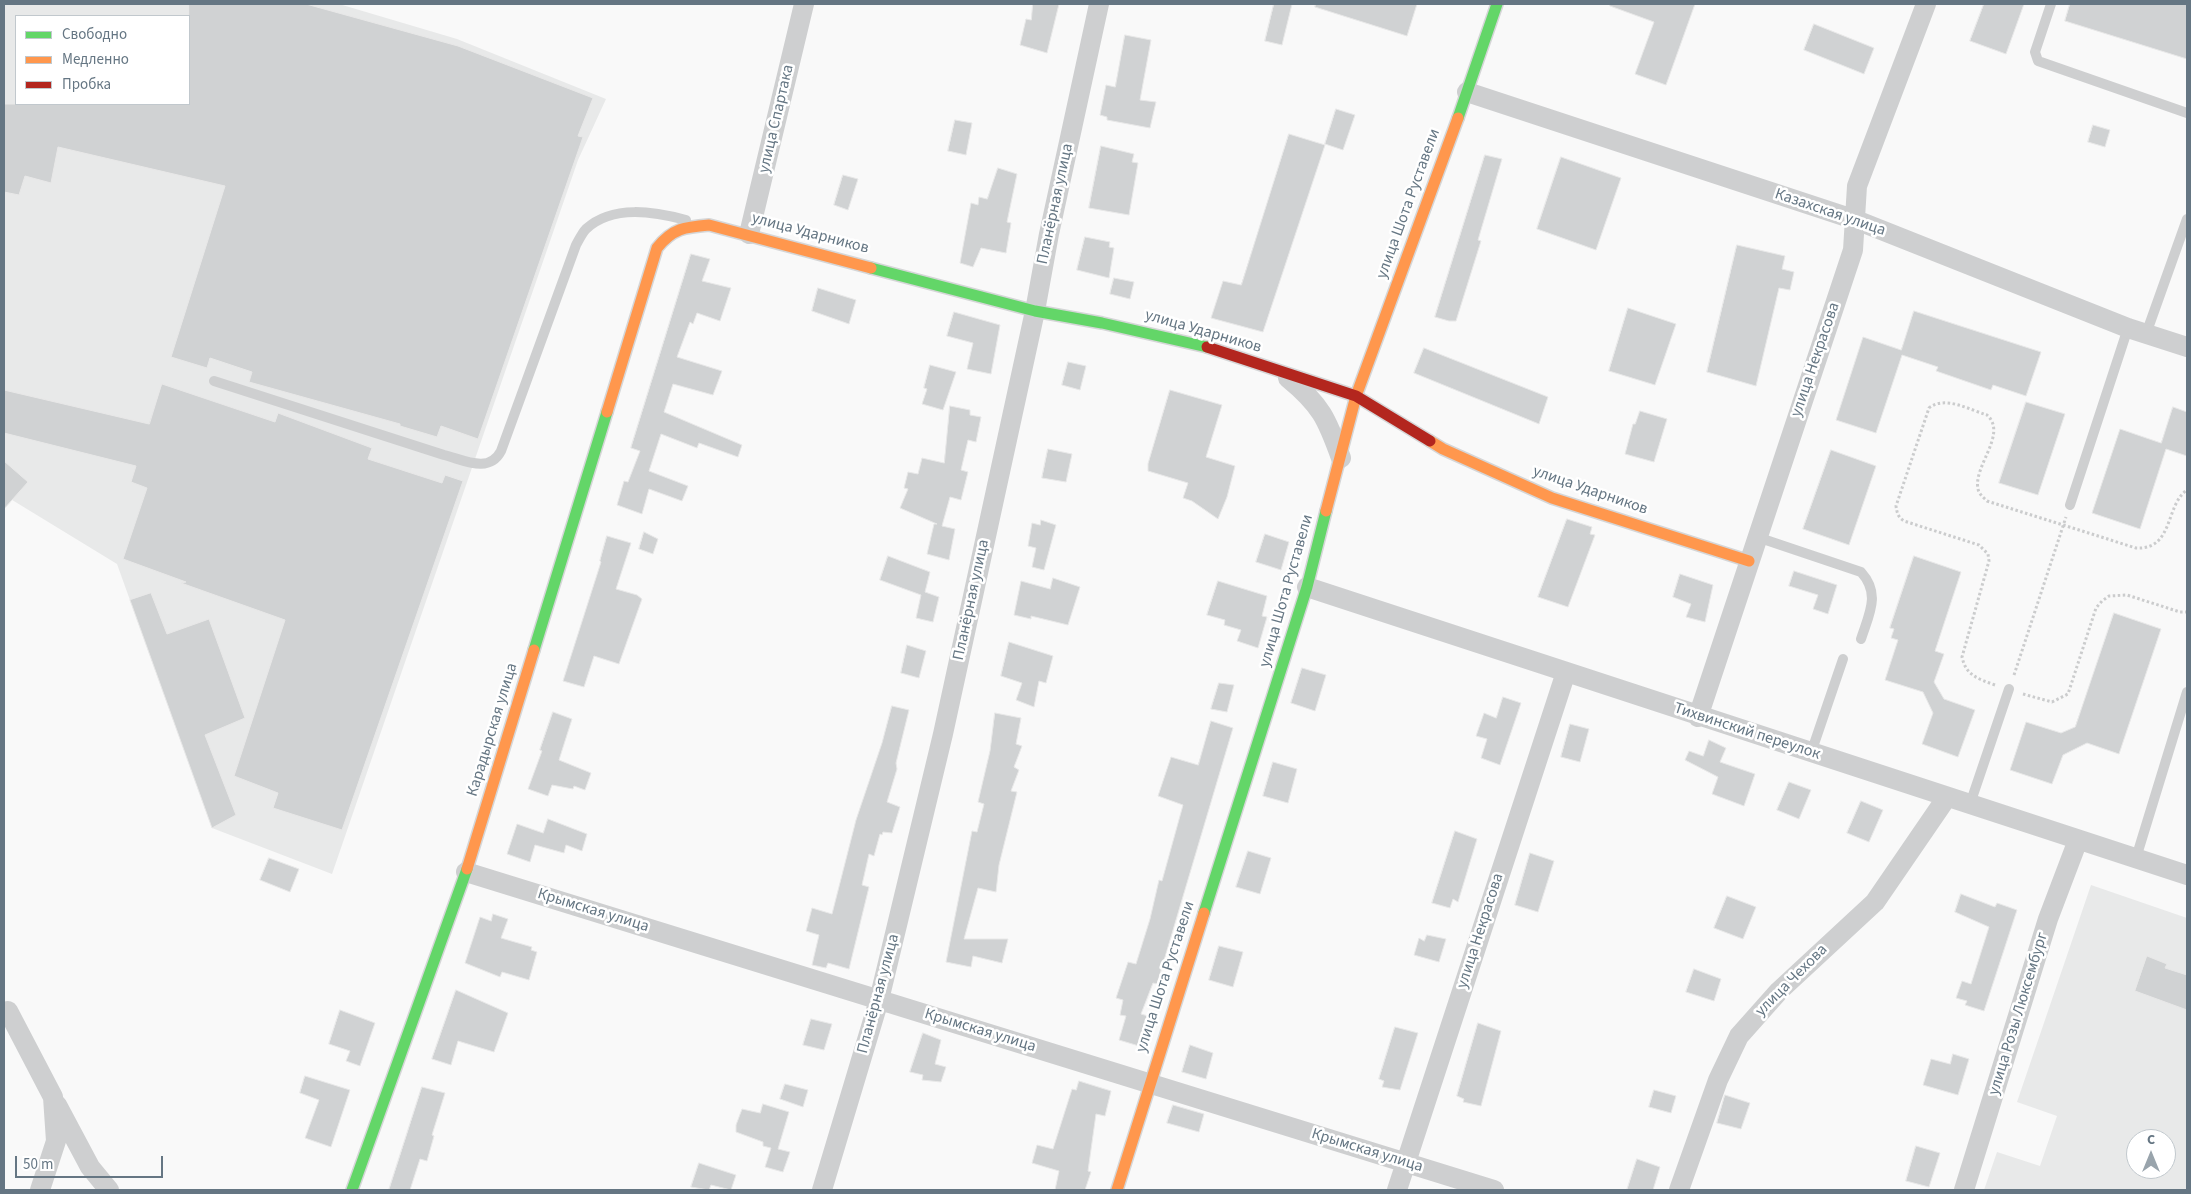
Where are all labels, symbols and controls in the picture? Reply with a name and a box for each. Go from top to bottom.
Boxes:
legend [15,15,190,105]
text: Свободно [62,24,127,45]
text: Медленно [62,49,129,70]
street label: улица Спартака [755,63,799,175]
text: Пробка [62,74,111,95]
street label: улица Шота Руставели [1373,126,1445,282]
street label: Планёрная улица [1034,142,1078,266]
street label: Казахская улица [1772,185,1888,241]
street label: улица Ударников [749,209,871,259]
street label: улица Некрасова [1787,300,1845,420]
street label: улица Ударников [1142,306,1264,358]
street label: улица Ударников [1530,462,1650,520]
street label: улица Шота Руставели [1256,512,1318,670]
street label: Планёрная улица [950,538,994,662]
street label: Карадырская улица [464,661,522,799]
street label: Тихвинский переулок [1671,699,1823,765]
street label: улица Некрасова [1453,871,1509,991]
street label: Крымская улица [535,885,651,937]
street label: улица Шота Руставели [1132,899,1200,1055]
street label: улица Розы Люксембург [1985,930,2053,1098]
street label: Планёрная улица [854,932,904,1056]
street label: улица Чехова [1752,941,1832,1021]
street label: Крымская улица [922,1005,1038,1057]
street label: Крымская улица [1309,1125,1425,1177]
north arrow [2126,1129,2176,1179]
text: С [2147,1130,2155,1150]
scale bar [18,1146,165,1178]
text: 50 m [23,1154,53,1175]

